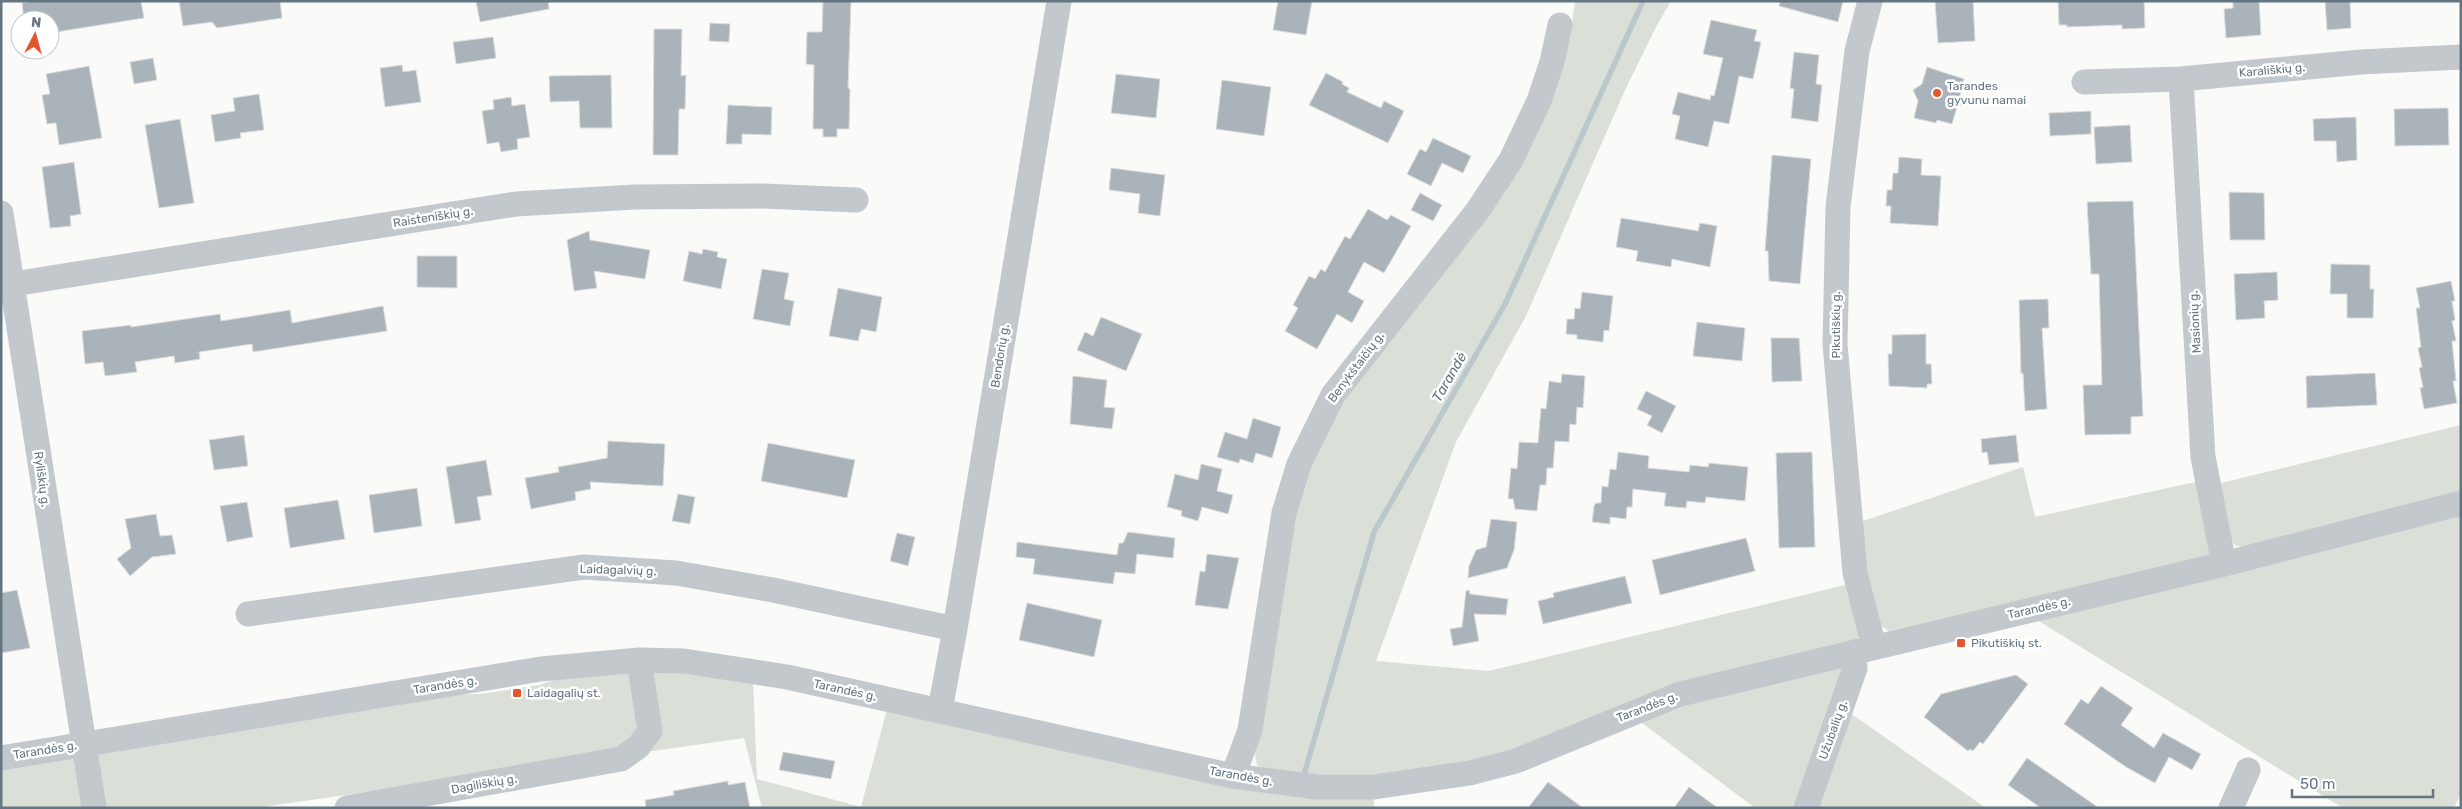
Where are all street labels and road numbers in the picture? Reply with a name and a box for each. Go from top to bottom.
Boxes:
street label: Karališkių g. [2238,60,2306,80]
street label: Raisteniškių g. [392,204,474,230]
street label: Masionių g. [2186,290,2204,354]
street label: Pikutiškių g. [1829,291,1843,359]
street label: Bendorių g. [988,323,1012,389]
street label: Benykštaičių g. [1325,329,1387,405]
street label: Ryliškių g. [31,450,53,508]
street label: Laidagalvių g. [579,562,657,578]
street label: Tarandės g. [2006,594,2072,622]
street label: Tarandės g. [412,673,478,697]
street label: Tarandės g. [812,677,878,703]
street label: Tarandės g. [1615,689,1679,725]
street label: Užubalių g. [1816,699,1850,761]
street label: Tarandės g. [12,738,78,762]
street label: Tarandės g. [1208,764,1274,788]
street label: Dagiliškių g. [450,771,518,797]

